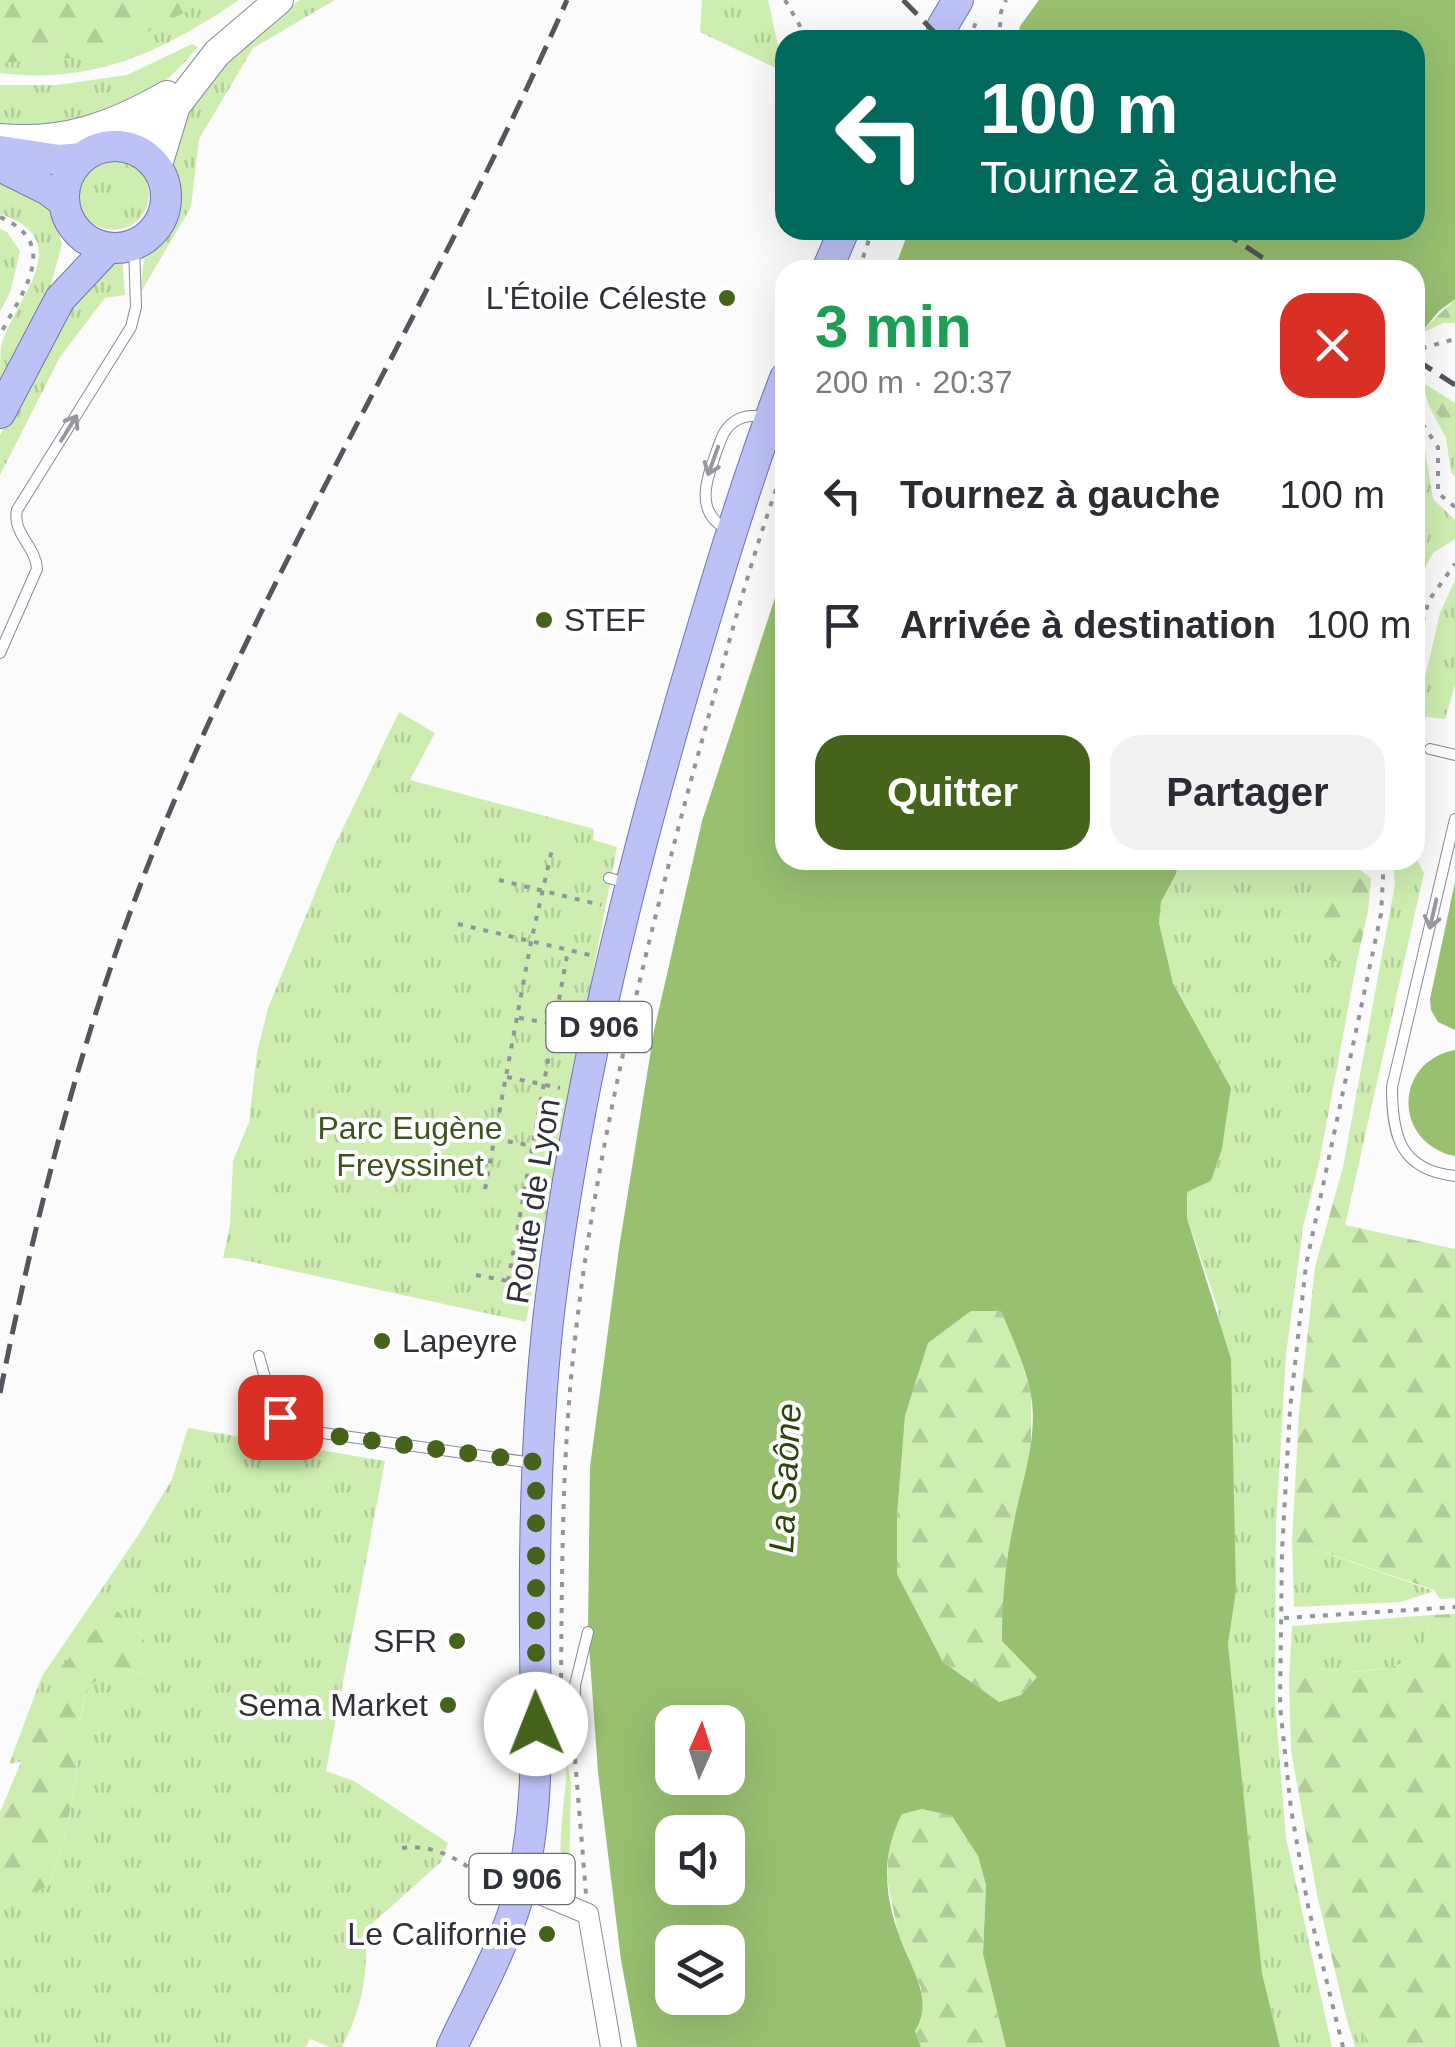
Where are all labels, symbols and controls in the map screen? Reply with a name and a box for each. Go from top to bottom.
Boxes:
icon: left [815,70,945,200]
text: 100 m [980,70,1178,148]
text: Tournez à gauche [980,152,1338,203]
place label: L'Étoile Céleste [486,280,707,316]
marker: L'Étoile Céleste [716,287,738,309]
text: 3 min [815,293,972,360]
button: close [1280,293,1385,398]
text: 200 m · 20:37 [815,364,1012,400]
one-way arrow [59,414,80,443]
one-way arrow [703,444,721,475]
icon: left [815,468,870,523]
text: Tournez à gauche [900,474,1220,516]
text: 100 m [1279,474,1385,516]
icon: arrive [815,598,870,653]
place label: STEF [564,602,646,638]
text: Arrivée à destination [900,604,1276,646]
text: 100 m [1306,604,1412,646]
marker: STEF [533,609,555,631]
button: Quitter [815,735,1090,850]
button: Partager [1110,735,1385,850]
one-way arrow [1423,897,1441,929]
road number: D 906 [546,1002,652,1052]
street label: Route de Lyon [499,1096,567,1306]
park label: Parc Eugène Freyssinet [317,1110,503,1183]
place label: Lapeyre [402,1323,518,1359]
marker: Lapeyre [371,1330,393,1352]
pin [238,1375,323,1460]
icon: arrive [253,1390,308,1445]
water label: La Saône [761,1402,808,1554]
place label: SFR [373,1623,437,1659]
marker: SFR [446,1630,468,1652]
position arrow [484,1672,588,1776]
place label: Sema Market [238,1687,428,1723]
marker: Sema Market [437,1694,459,1716]
north arrow [655,1705,745,1795]
map controls [655,1705,745,2015]
button: sound [655,1815,745,1905]
road number: D 906 [470,1854,574,1904]
place label: Le Californie [347,1916,527,1952]
marker: Le Californie [536,1923,558,1945]
button: layers [655,1925,745,2015]

